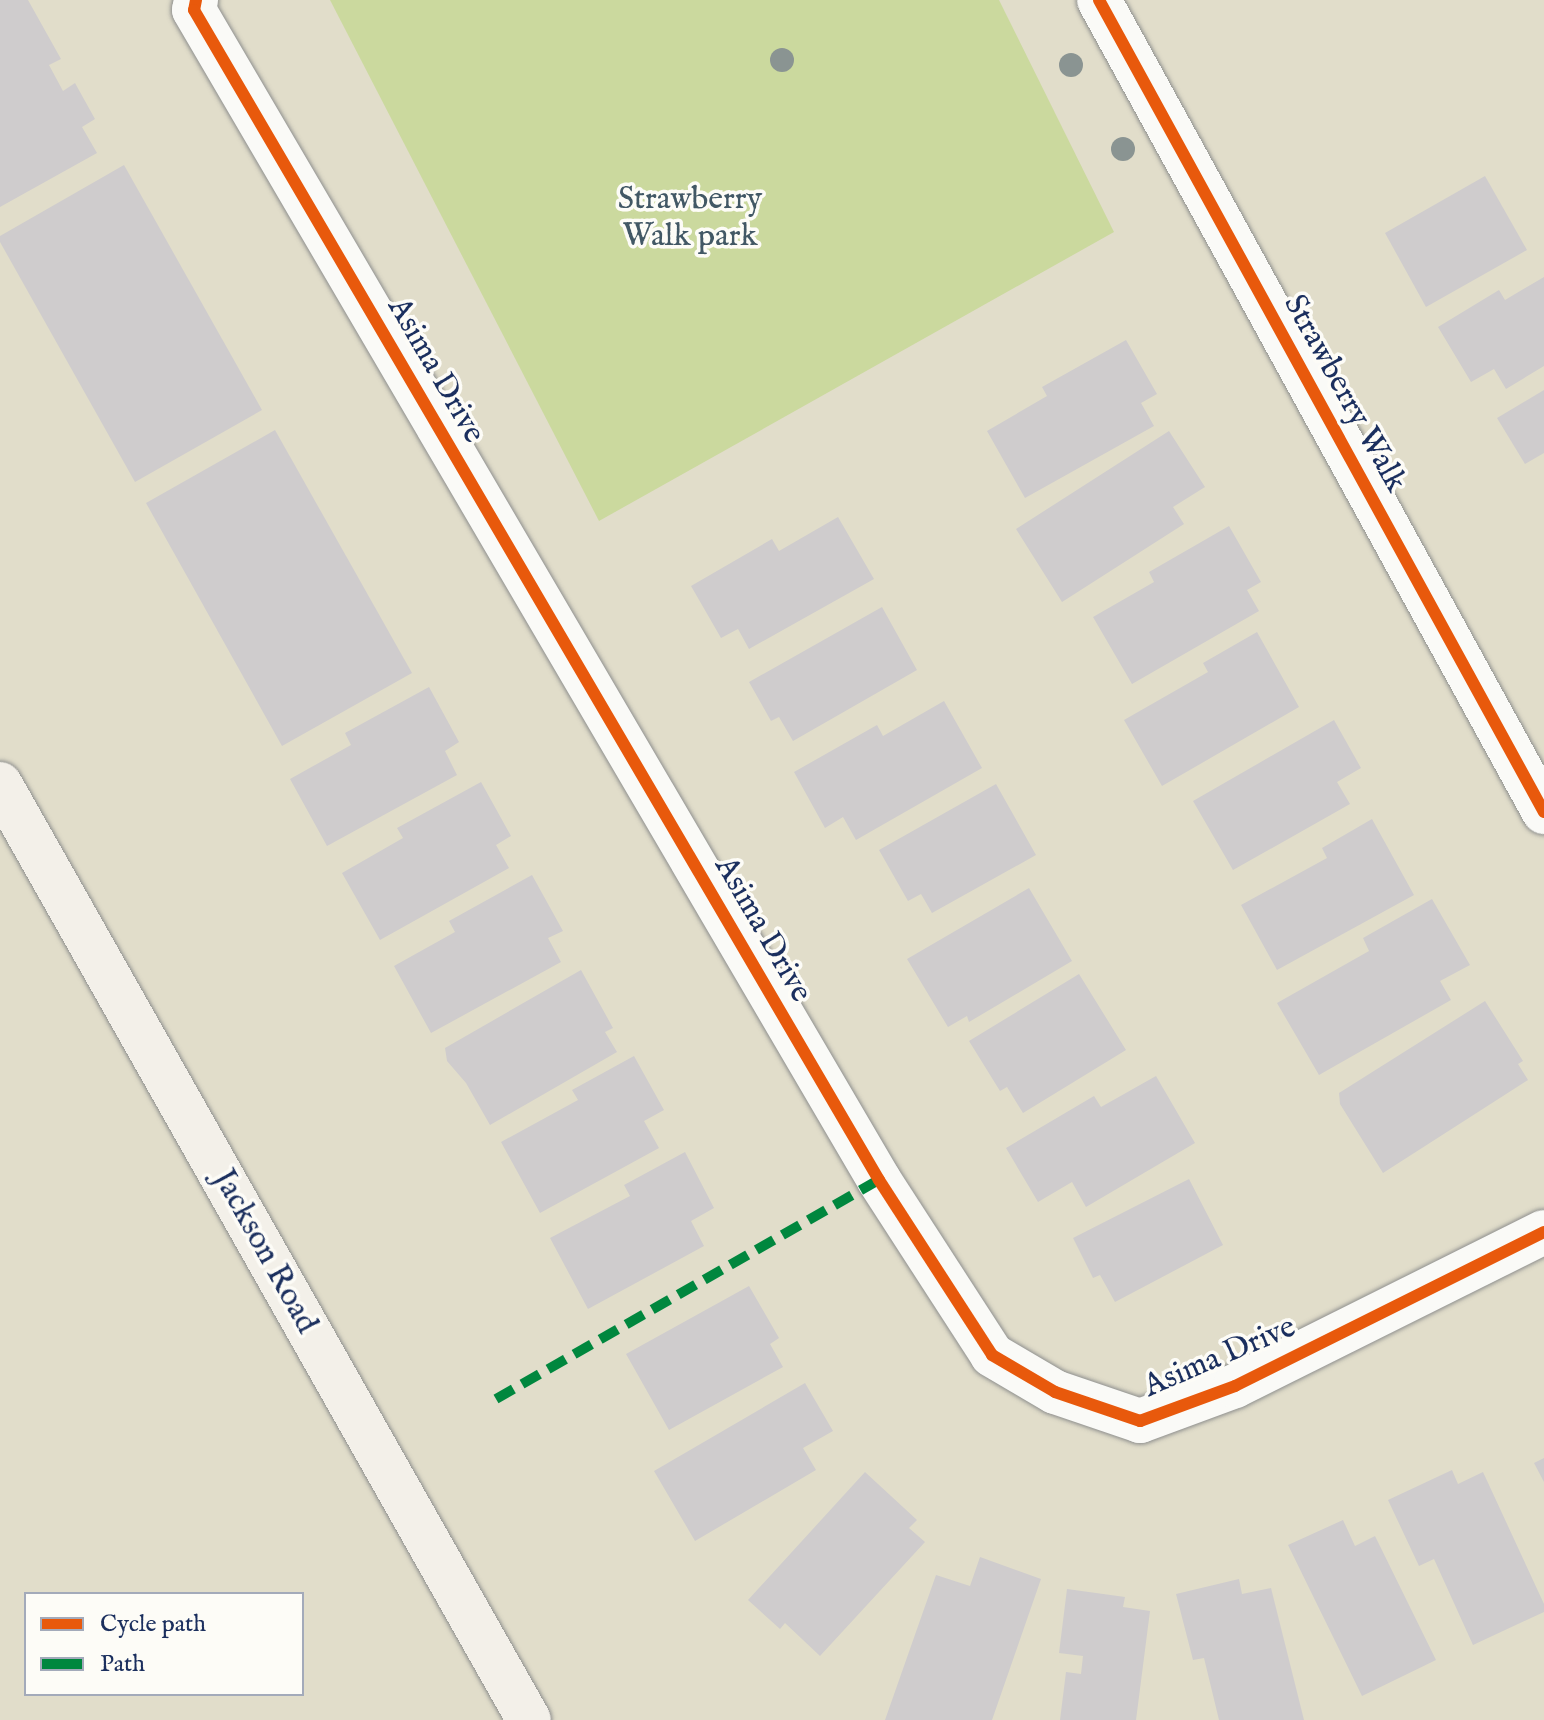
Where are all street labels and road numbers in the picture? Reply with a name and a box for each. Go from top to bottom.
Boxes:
street label: Strawberry Walk [1274,289,1414,499]
street label: Asima Drive [378,291,492,451]
street label: Asima Drive [705,850,819,1010]
street label: Jackson Road [203,1163,325,1341]
street label: Asima Drive [1138,1309,1302,1407]

